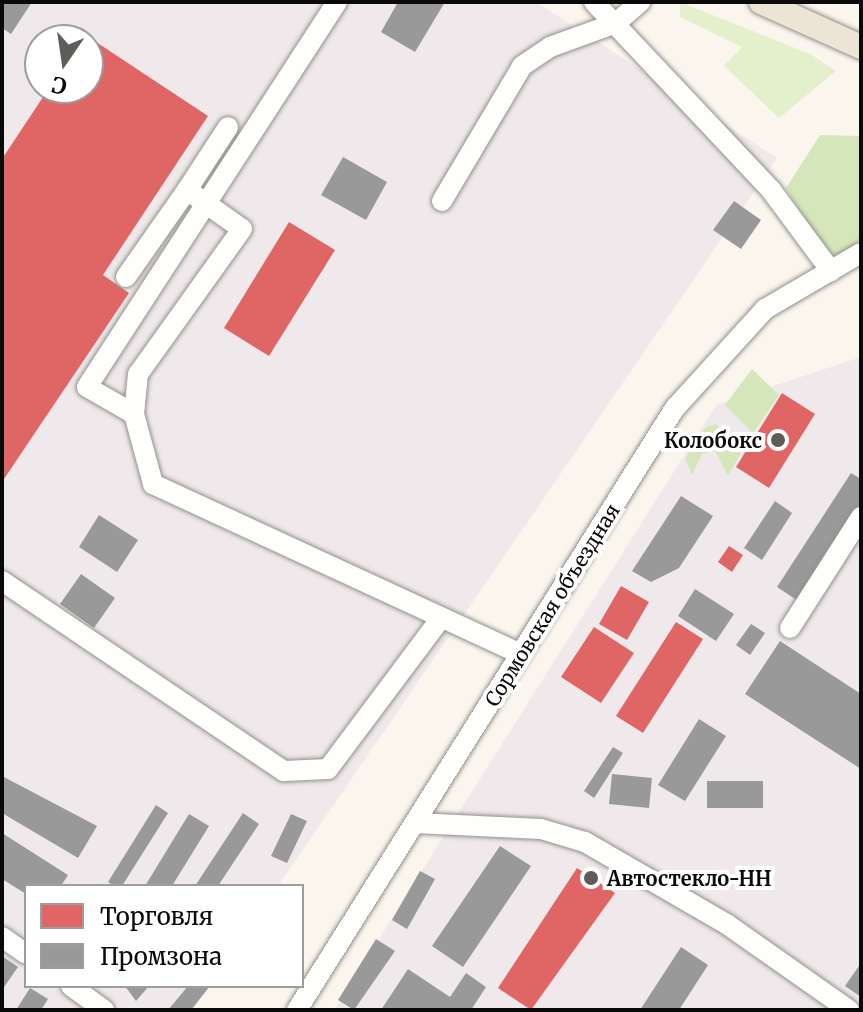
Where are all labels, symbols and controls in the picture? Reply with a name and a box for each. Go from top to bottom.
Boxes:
north arrow [24,24,104,104]
text: С [49,70,69,101]
place label: Колобокс [664,428,762,452]
marker: Колобокс [769,431,787,449]
street label: Сормовская объездная [480,499,624,711]
place label: Автостекло-НН [607,866,772,890]
marker: Автостекло-НН [582,869,600,887]
legend [24,884,304,988]
text: Торговля [100,901,213,932]
text: Промзона [100,941,222,972]

